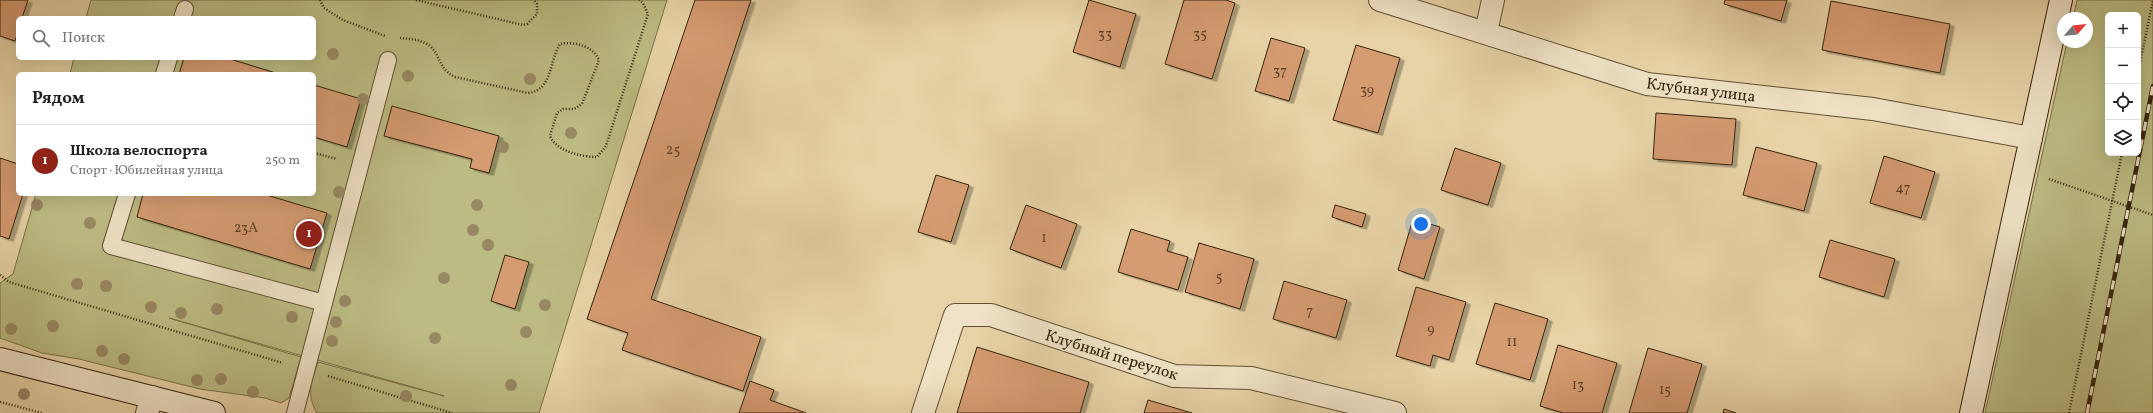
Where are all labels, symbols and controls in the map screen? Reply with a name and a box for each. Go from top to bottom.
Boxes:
north arrow [2057,12,2093,48]
map controls [2105,12,2141,156]
button: + [2105,12,2141,48]
search box [16,16,316,60]
house number: 33 [1098,25,1112,44]
house number: 35 [1193,25,1207,44]
icon: search [30,27,52,49]
text: Поиск [62,28,105,49]
button: − [2105,48,2141,84]
house number: 37 [1273,62,1287,81]
street label: Клубная улица [1645,73,1757,109]
house number: 39 [1360,81,1374,100]
button: locate [2105,84,2141,120]
text: Рядом [32,87,85,110]
button: layers [2105,120,2141,156]
text: Школа велоспорта [70,141,208,162]
house number: 25 [666,141,680,160]
text: 1 [42,152,48,170]
text: 250 m [265,152,300,170]
text: Спорт · Юбилейная улица [70,162,223,180]
house number: 47 [1895,179,1911,198]
your location [1411,214,1431,234]
house number: 23А [234,219,258,238]
pin: 1 [296,219,322,249]
house number: 1 [1041,229,1047,248]
house number: 5 [1216,268,1222,287]
house number: 7 [1307,302,1314,321]
house number: 9 [1427,320,1435,339]
street label: Клубный переулок [1042,325,1181,387]
house number: 11 [1507,333,1517,352]
house number: 13 [1572,376,1584,395]
house number: 15 [1659,381,1671,400]

